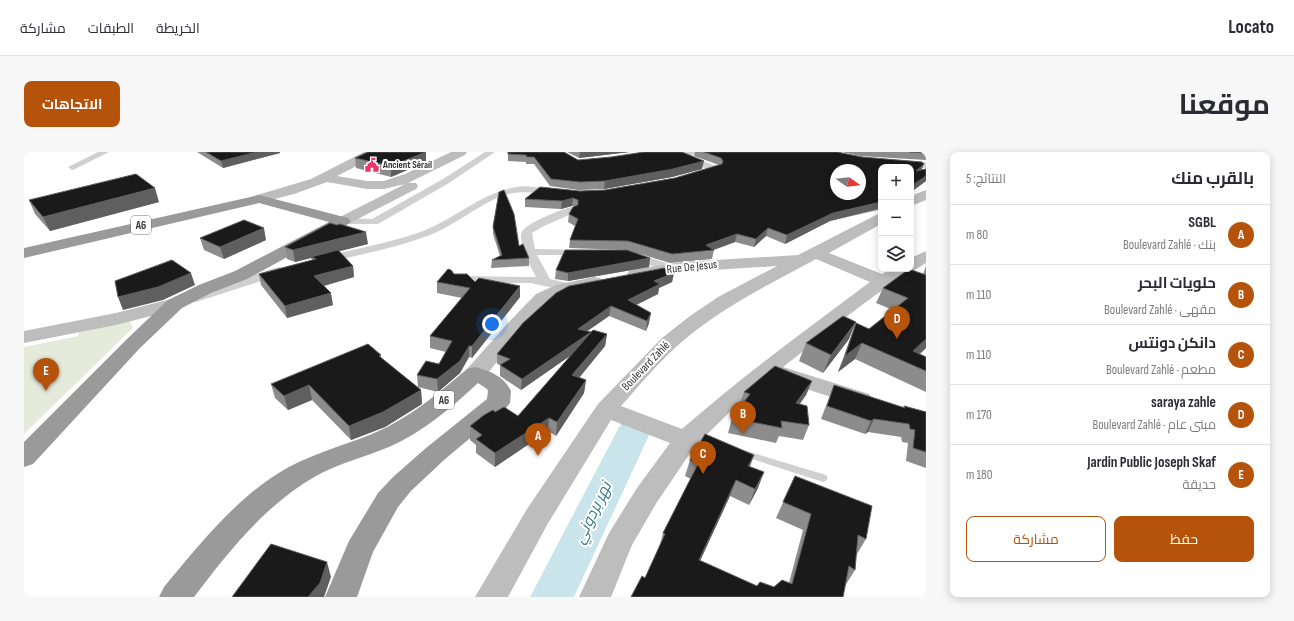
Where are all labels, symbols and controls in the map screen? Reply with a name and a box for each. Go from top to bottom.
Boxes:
text: Locato [1228,16,1274,39]
text: مشاركة [20,20,66,37]
text: الطبقات [88,20,134,37]
text: الخريطة [156,20,200,37]
button: الاتجاهات [24,81,120,127]
text: موقعنا [1179,89,1270,122]
public building icon: Ancient Sérail [364,157,380,173]
place label: Ancient Sérail [382,159,432,171]
north arrow [830,164,866,200]
map controls [878,164,914,272]
button: + [878,164,914,200]
text: بالقرب منك [1171,169,1254,189]
text: النتائج: 5 [966,171,1006,187]
button: − [878,200,914,236]
text: SGBL [1188,213,1216,232]
road number: A6 [131,216,151,234]
text: 80 m [966,227,988,243]
text: A [1238,227,1244,243]
button: layers [878,236,914,272]
text: بنك · Boulevard Zahlé [1123,237,1216,253]
street label: Rue De Jesus [666,257,718,277]
text: حلويات البحر [1138,274,1216,293]
text: 110 m [966,287,991,303]
text: B [1238,287,1244,303]
text: مقهى · Boulevard Zahlé [1104,302,1216,318]
pin: D [884,306,910,339]
your location [482,314,502,334]
text: دانكن دونتس [1128,334,1216,353]
street label: Boulevard Zahlé [619,338,673,394]
text: 110 m [966,347,991,363]
text: C [1238,347,1244,363]
pin: E [33,358,59,391]
text: مطعم · Boulevard Zahlé [1106,362,1216,378]
road number: A6 [434,391,454,409]
text: saraya zahle [1151,393,1216,412]
pin: B [730,401,756,434]
text: 170 m [966,407,992,423]
text: D [1238,407,1244,423]
text: مبنى عام · Boulevard Zahlé [1092,417,1216,433]
pin: A [525,423,551,456]
pin: C [690,441,716,474]
text: Jardin Public Joseph Skaf [1087,453,1216,472]
text: 180 m [966,467,992,483]
text: E [1238,467,1244,483]
text: حديقة [1183,477,1216,493]
water label: نهر بردوني [570,478,619,548]
button: مشاركة [966,516,1106,562]
button: حفظ [1114,516,1254,562]

